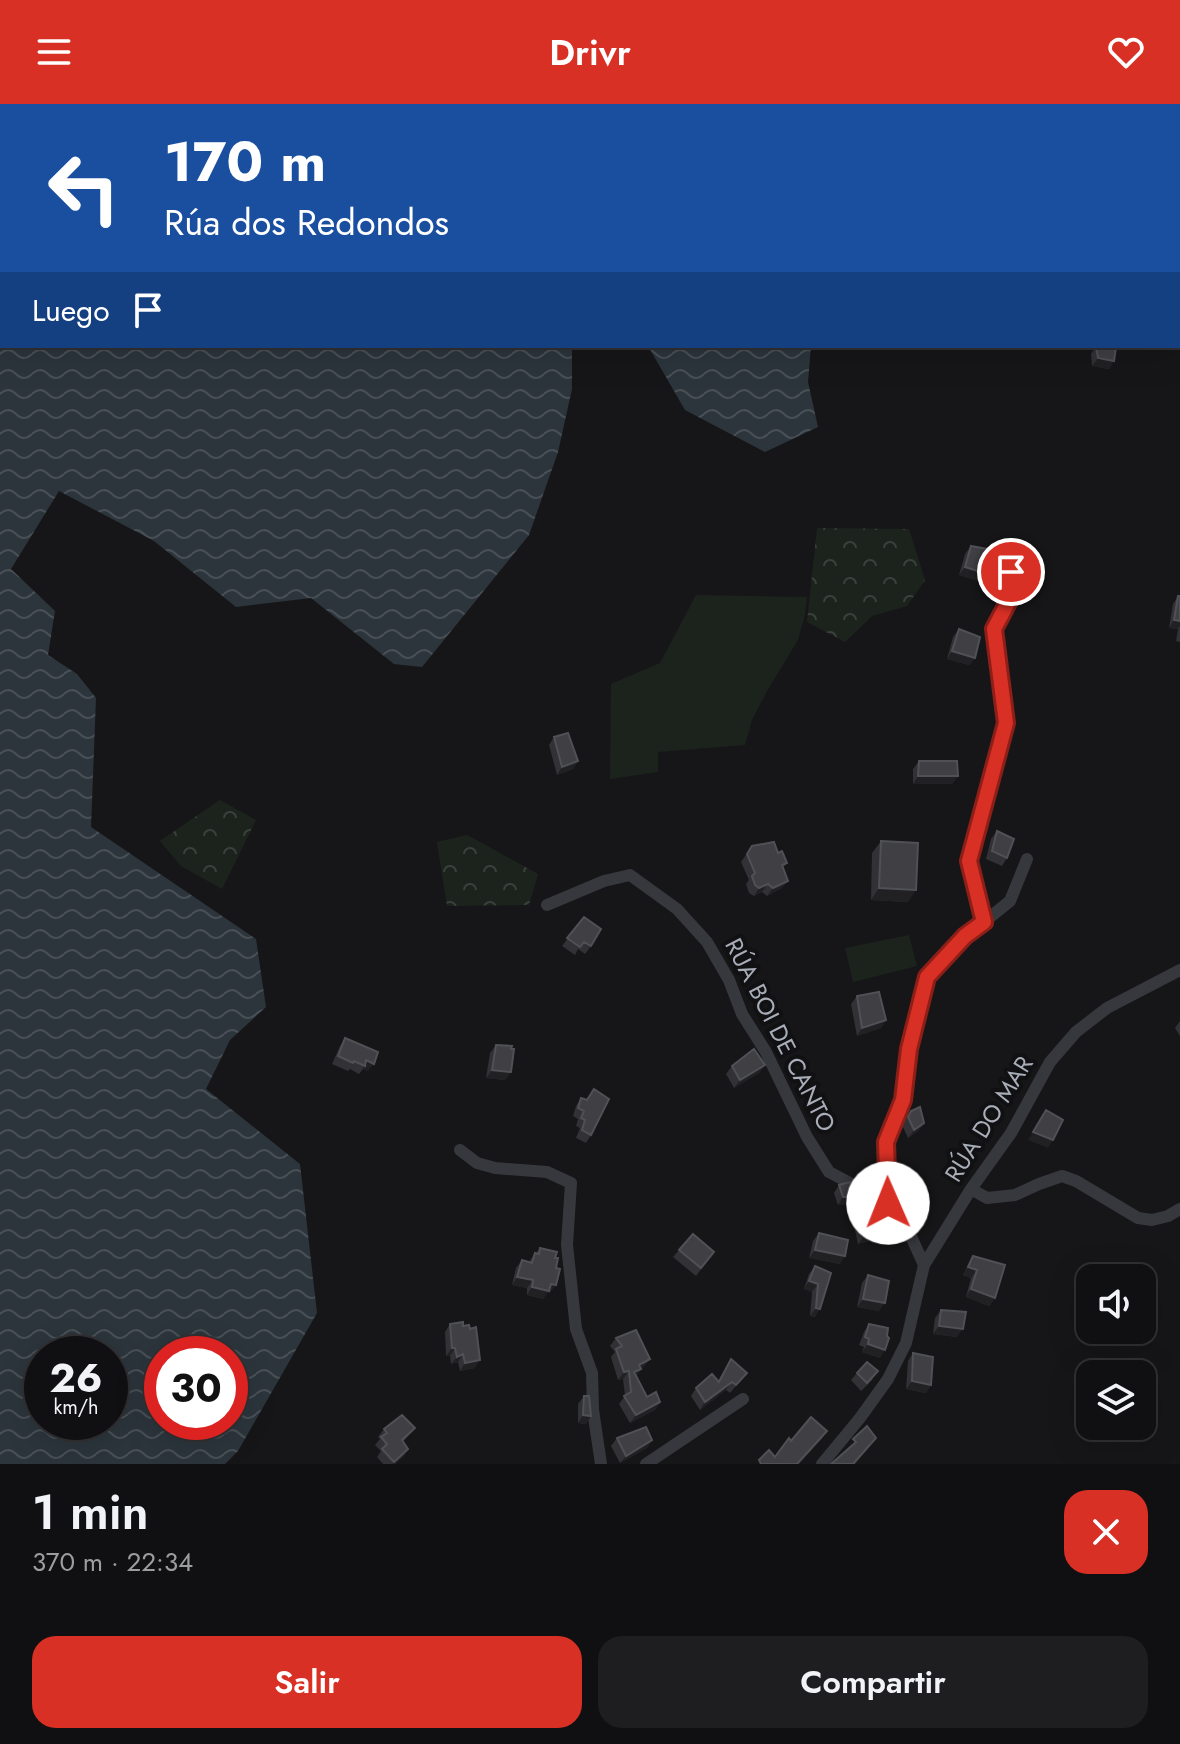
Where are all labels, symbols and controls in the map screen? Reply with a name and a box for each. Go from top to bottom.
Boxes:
text: Drivr [549,26,631,78]
icon: menu [32,30,76,74]
icon: heart [1104,30,1148,74]
text: 170 m [164,121,326,202]
icon: left [32,136,136,240]
text: Rúa dos Redondos [164,196,449,248]
icon: arrive [126,288,170,332]
text: Luego [32,289,110,332]
pin [977,538,1045,606]
icon: arrive [989,550,1033,594]
street label: RÚA BOI DE CANTO [716,932,844,1138]
street label: RÚA DO MAR [936,1048,1042,1189]
position arrow [846,1161,930,1245]
map controls [1076,1264,1156,1440]
button: sound [1076,1264,1156,1344]
speed limit sign: 30 [144,1336,248,1440]
text: 26 [50,1349,103,1407]
button: layers [1076,1360,1156,1440]
text: km/h [53,1393,99,1422]
text: 1 min [32,1478,149,1547]
button: close [1064,1490,1148,1574]
text: 370 m · 22:34 [32,1543,193,1581]
button: Salir [32,1636,582,1728]
button: Compartir [598,1636,1148,1728]

